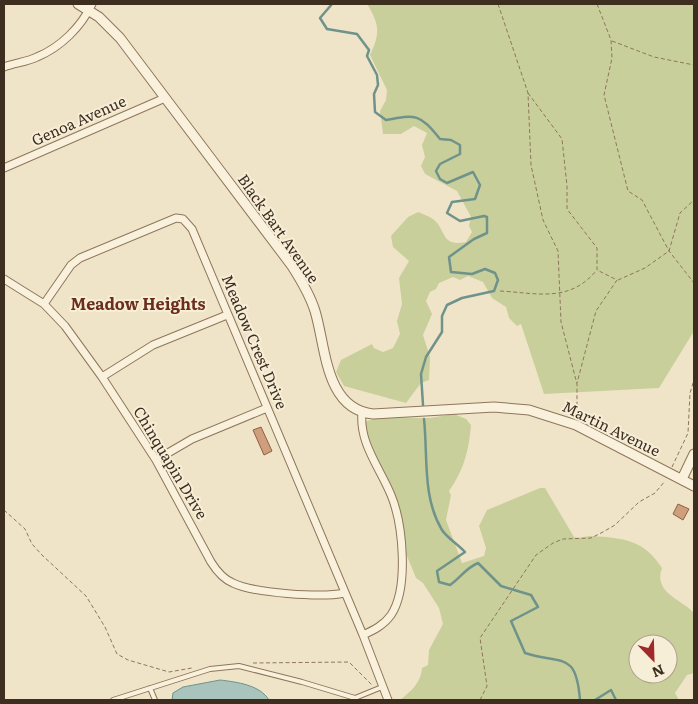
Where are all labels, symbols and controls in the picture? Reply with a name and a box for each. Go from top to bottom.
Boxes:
street label: Genoa Avenue [27,88,130,151]
street label: Black Bart Avenue [233,169,326,288]
street label: Meadow Crest Drive [217,271,294,412]
district label: Meadow Heights [71,291,205,315]
street label: Martin Avenue [559,394,665,461]
street label: Chinquapin Drive [128,401,214,523]
north arrow [628,634,678,684]
text: N [649,660,668,683]

